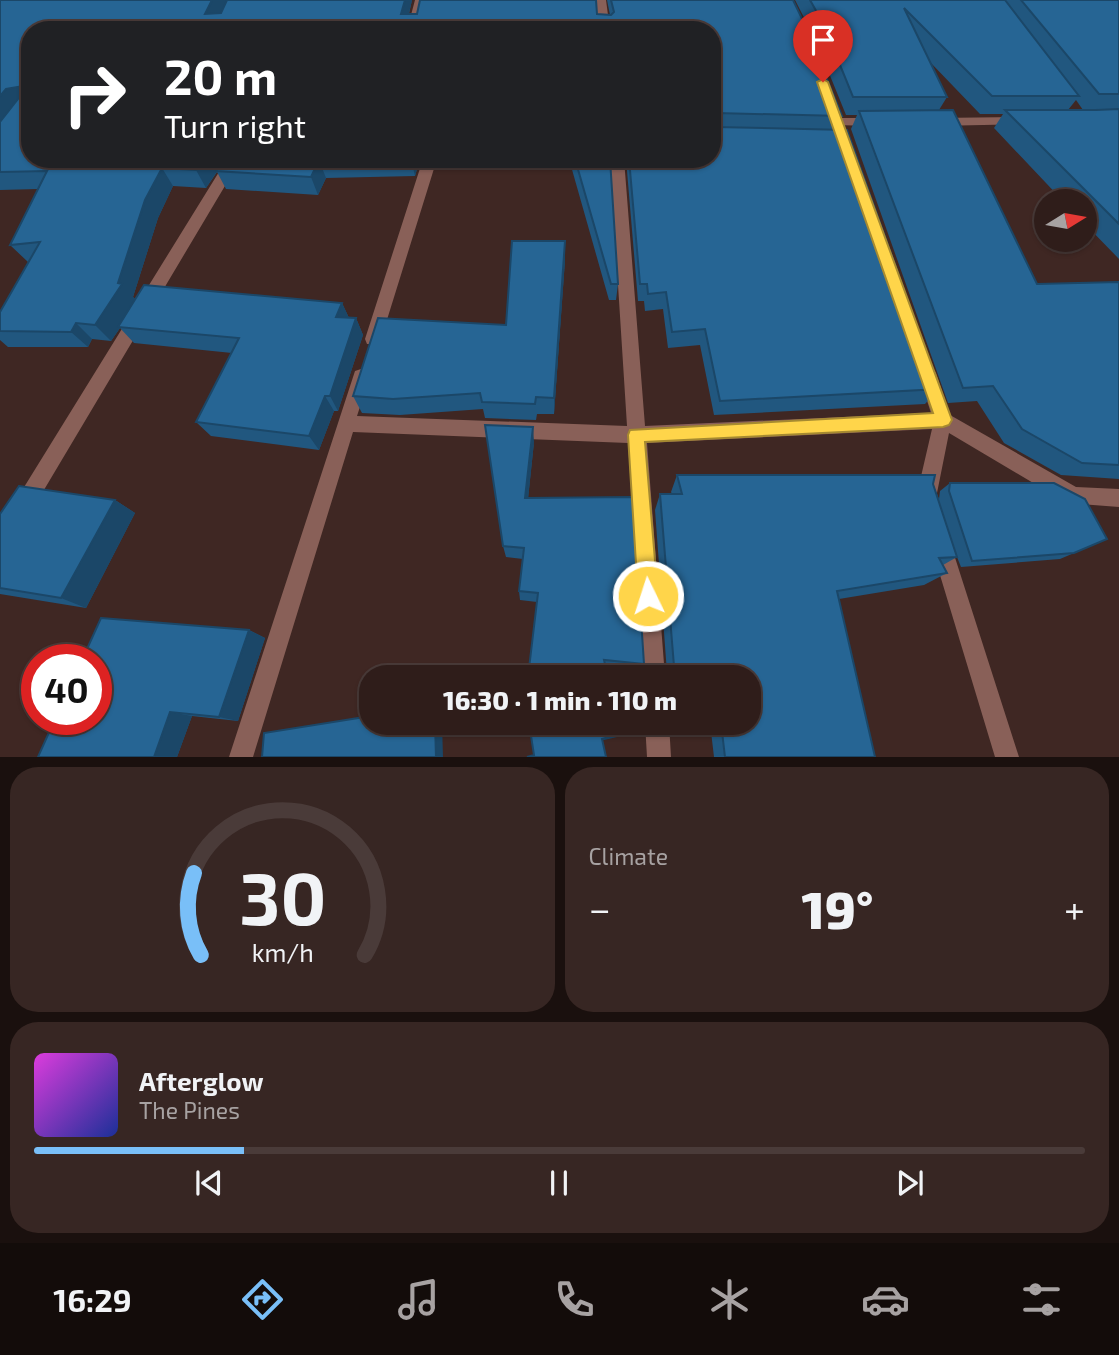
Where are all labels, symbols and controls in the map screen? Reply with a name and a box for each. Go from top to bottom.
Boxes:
pin [793,10,853,82]
icon: arrive [804,21,842,59]
text: 20 m [164,46,277,105]
icon: right [49,49,140,140]
text: Turn right [164,106,306,144]
north arrow [1034,189,1097,252]
map controls [1034,189,1097,252]
position arrow [611,559,685,633]
speed limit sign: 40 [21,644,112,735]
text: 16:30 · 1 min · 110 m [443,684,677,715]
text: Climate [589,842,668,870]
text: 30 [239,853,326,941]
text: 19° [801,877,873,939]
text: − [589,885,611,931]
text: + [1064,885,1085,931]
text: km/h [251,937,313,967]
text: Afterglow [139,1065,264,1096]
text: The Pines [139,1096,240,1124]
icon: previous [190,1164,228,1202]
icon: pause [540,1164,578,1202]
icon: next [891,1164,929,1202]
icon: directions [238,1275,287,1324]
icon: music [394,1275,443,1324]
icon: phone [550,1275,599,1324]
icon: climate [705,1275,754,1324]
icon: car [861,1275,910,1324]
icon: filters [1017,1275,1066,1324]
text: 16:29 [53,1280,132,1318]

